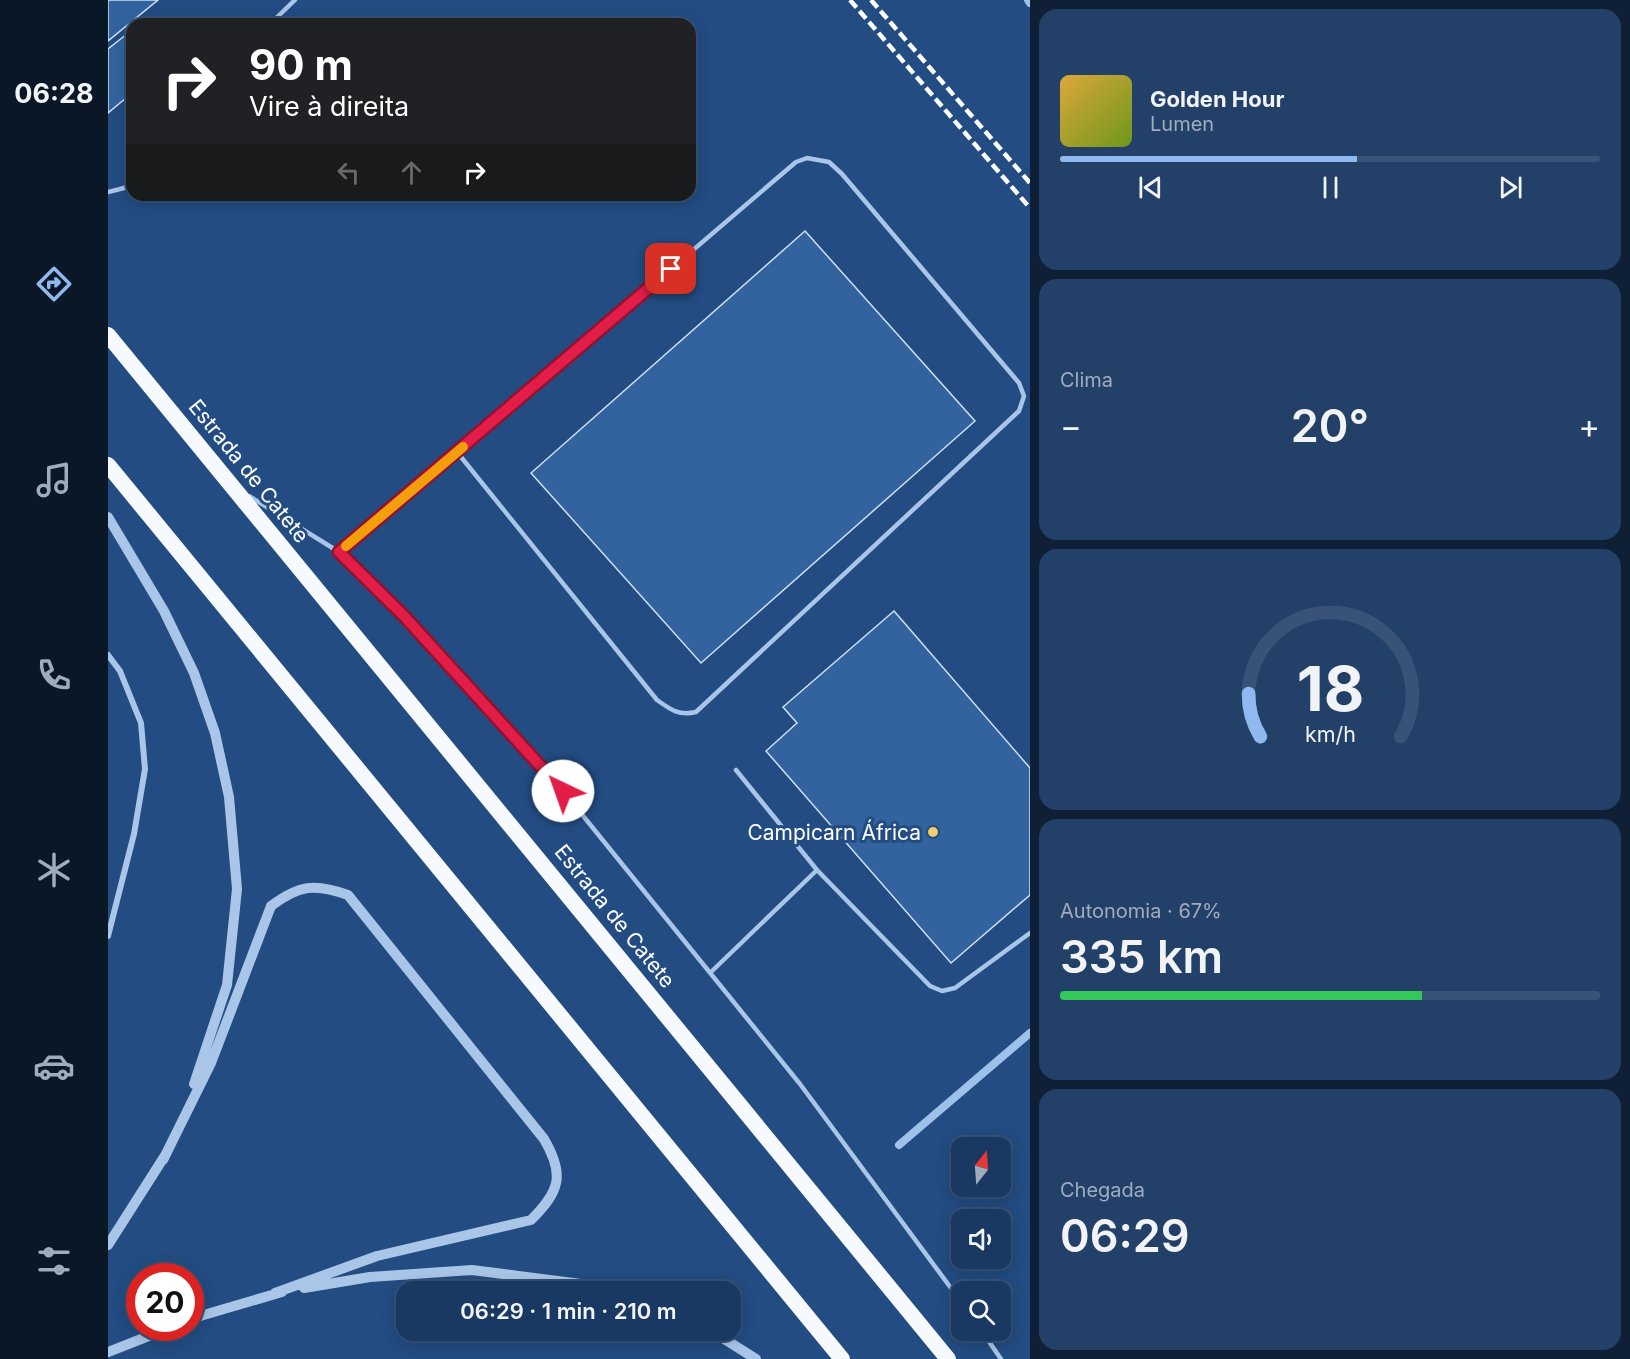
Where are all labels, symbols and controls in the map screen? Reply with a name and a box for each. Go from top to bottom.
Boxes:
text: 90 m [249,39,353,90]
icon: right [150,42,228,120]
text: 06:28 [14,77,94,110]
text: Golden Hour [1150,86,1284,112]
text: Vire à direita [249,90,409,123]
text: Lumen [1150,112,1214,136]
icon: left [332,156,365,189]
icon: ahead [395,156,428,189]
icon: right [458,156,491,189]
icon: previous [1134,171,1167,204]
icon: pause [1314,171,1347,204]
icon: next [1494,171,1527,204]
pin [645,243,696,294]
icon: arrive [654,252,687,285]
icon: directions [33,263,75,305]
text: Clima [1060,368,1113,392]
street label: Estrada de Catete [184,394,314,548]
text: 20° [1291,398,1369,453]
text: − [1060,406,1082,446]
text: + [1578,406,1600,446]
icon: music [33,459,75,501]
text: 18 [1296,651,1364,726]
icon: phone [33,654,75,696]
text: km/h [1305,721,1355,747]
position arrow [531,759,595,823]
place label: Campicarn África [747,819,921,845]
marker: Campicarn África [926,825,940,839]
street label: Estrada de Catete [550,839,680,993]
icon: climate [33,849,75,891]
text: Autonomia · 67% [1060,899,1222,923]
text: 335 km [1060,929,1223,984]
icon: car [33,1045,75,1087]
north arrow [951,1137,1011,1197]
map controls [951,1137,1011,1341]
text: Chegada [1060,1178,1145,1202]
text: 06:29 [1060,1208,1190,1263]
button: sound [951,1209,1011,1269]
icon: filters [33,1240,75,1282]
speed limit sign: 20 [126,1263,204,1341]
button: search [951,1281,1011,1341]
text: 06:29 · 1 min · 210 m [460,1298,677,1324]

